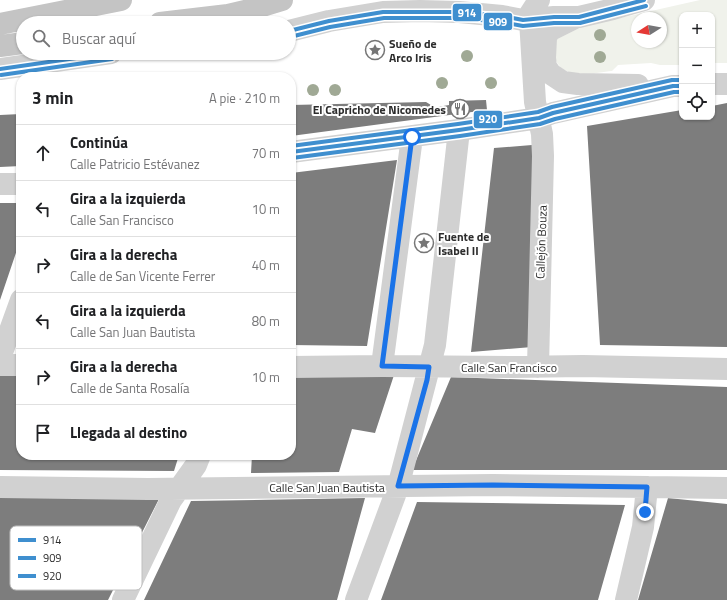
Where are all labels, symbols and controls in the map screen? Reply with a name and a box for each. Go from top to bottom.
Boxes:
line badge: 914 [452,3,482,22]
text: 914 [458,5,476,21]
line badge: 909 [483,12,513,31]
north arrow [631,12,667,48]
map controls [679,12,715,120]
button: + [679,12,715,48]
text: 909 [489,14,507,30]
search box [16,16,296,60]
icon: search [30,27,52,49]
text: Buscar aquí [62,27,135,50]
place label: Sueño de Arco Iris [389,34,437,67]
place icon: Sueño de Arco Iris [364,39,386,61]
button: − [679,48,715,84]
button: locate [679,84,715,120]
text: 3 min [32,85,73,111]
text: A pie · 210 m [209,88,280,108]
restaurant icon: El Capricho de Nicomedes [449,98,471,120]
place label: El Capricho de Nicomedes [313,100,446,119]
line badge: 920 [473,110,503,129]
text: 920 [479,111,497,127]
route start [403,128,421,146]
text: Continúa [70,131,128,154]
icon: ahead [32,142,54,164]
text: 70 m [252,143,280,163]
text: Calle Patricio Estévanez [70,154,200,174]
text: Gira a la izquierda [70,187,186,210]
icon: left [32,198,54,220]
text: 10 m [252,199,280,219]
street label: Callejón Bouza [530,205,552,279]
text: Calle San Francisco [70,210,174,230]
place label: Fuente de Isabel II [438,227,489,260]
place icon: Fuente de Isabel II [413,232,435,254]
text: Gira a la derecha [70,243,177,266]
icon: right [32,254,54,276]
text: 40 m [252,255,280,275]
text: Calle de San Vicente Ferrer [70,266,215,286]
text: Gira a la izquierda [70,299,186,322]
icon: left [32,310,54,332]
text: 80 m [252,311,280,331]
text: Calle San Juan Bautista [70,322,195,342]
text: Gira a la derecha [70,355,177,378]
street label: Calle San Francisco [461,358,557,377]
icon: right [32,366,54,388]
text: 10 m [252,367,280,387]
text: Calle de Santa Rosalía [70,378,189,398]
text: Llegada al destino [70,421,187,444]
icon: arrive [32,422,54,444]
street label: Calle San Juan Bautista [269,478,385,497]
route end [636,503,654,521]
legend [10,526,142,590]
text: 914 [43,532,61,548]
text: 909 [43,550,61,566]
text: 920 [43,568,61,584]

